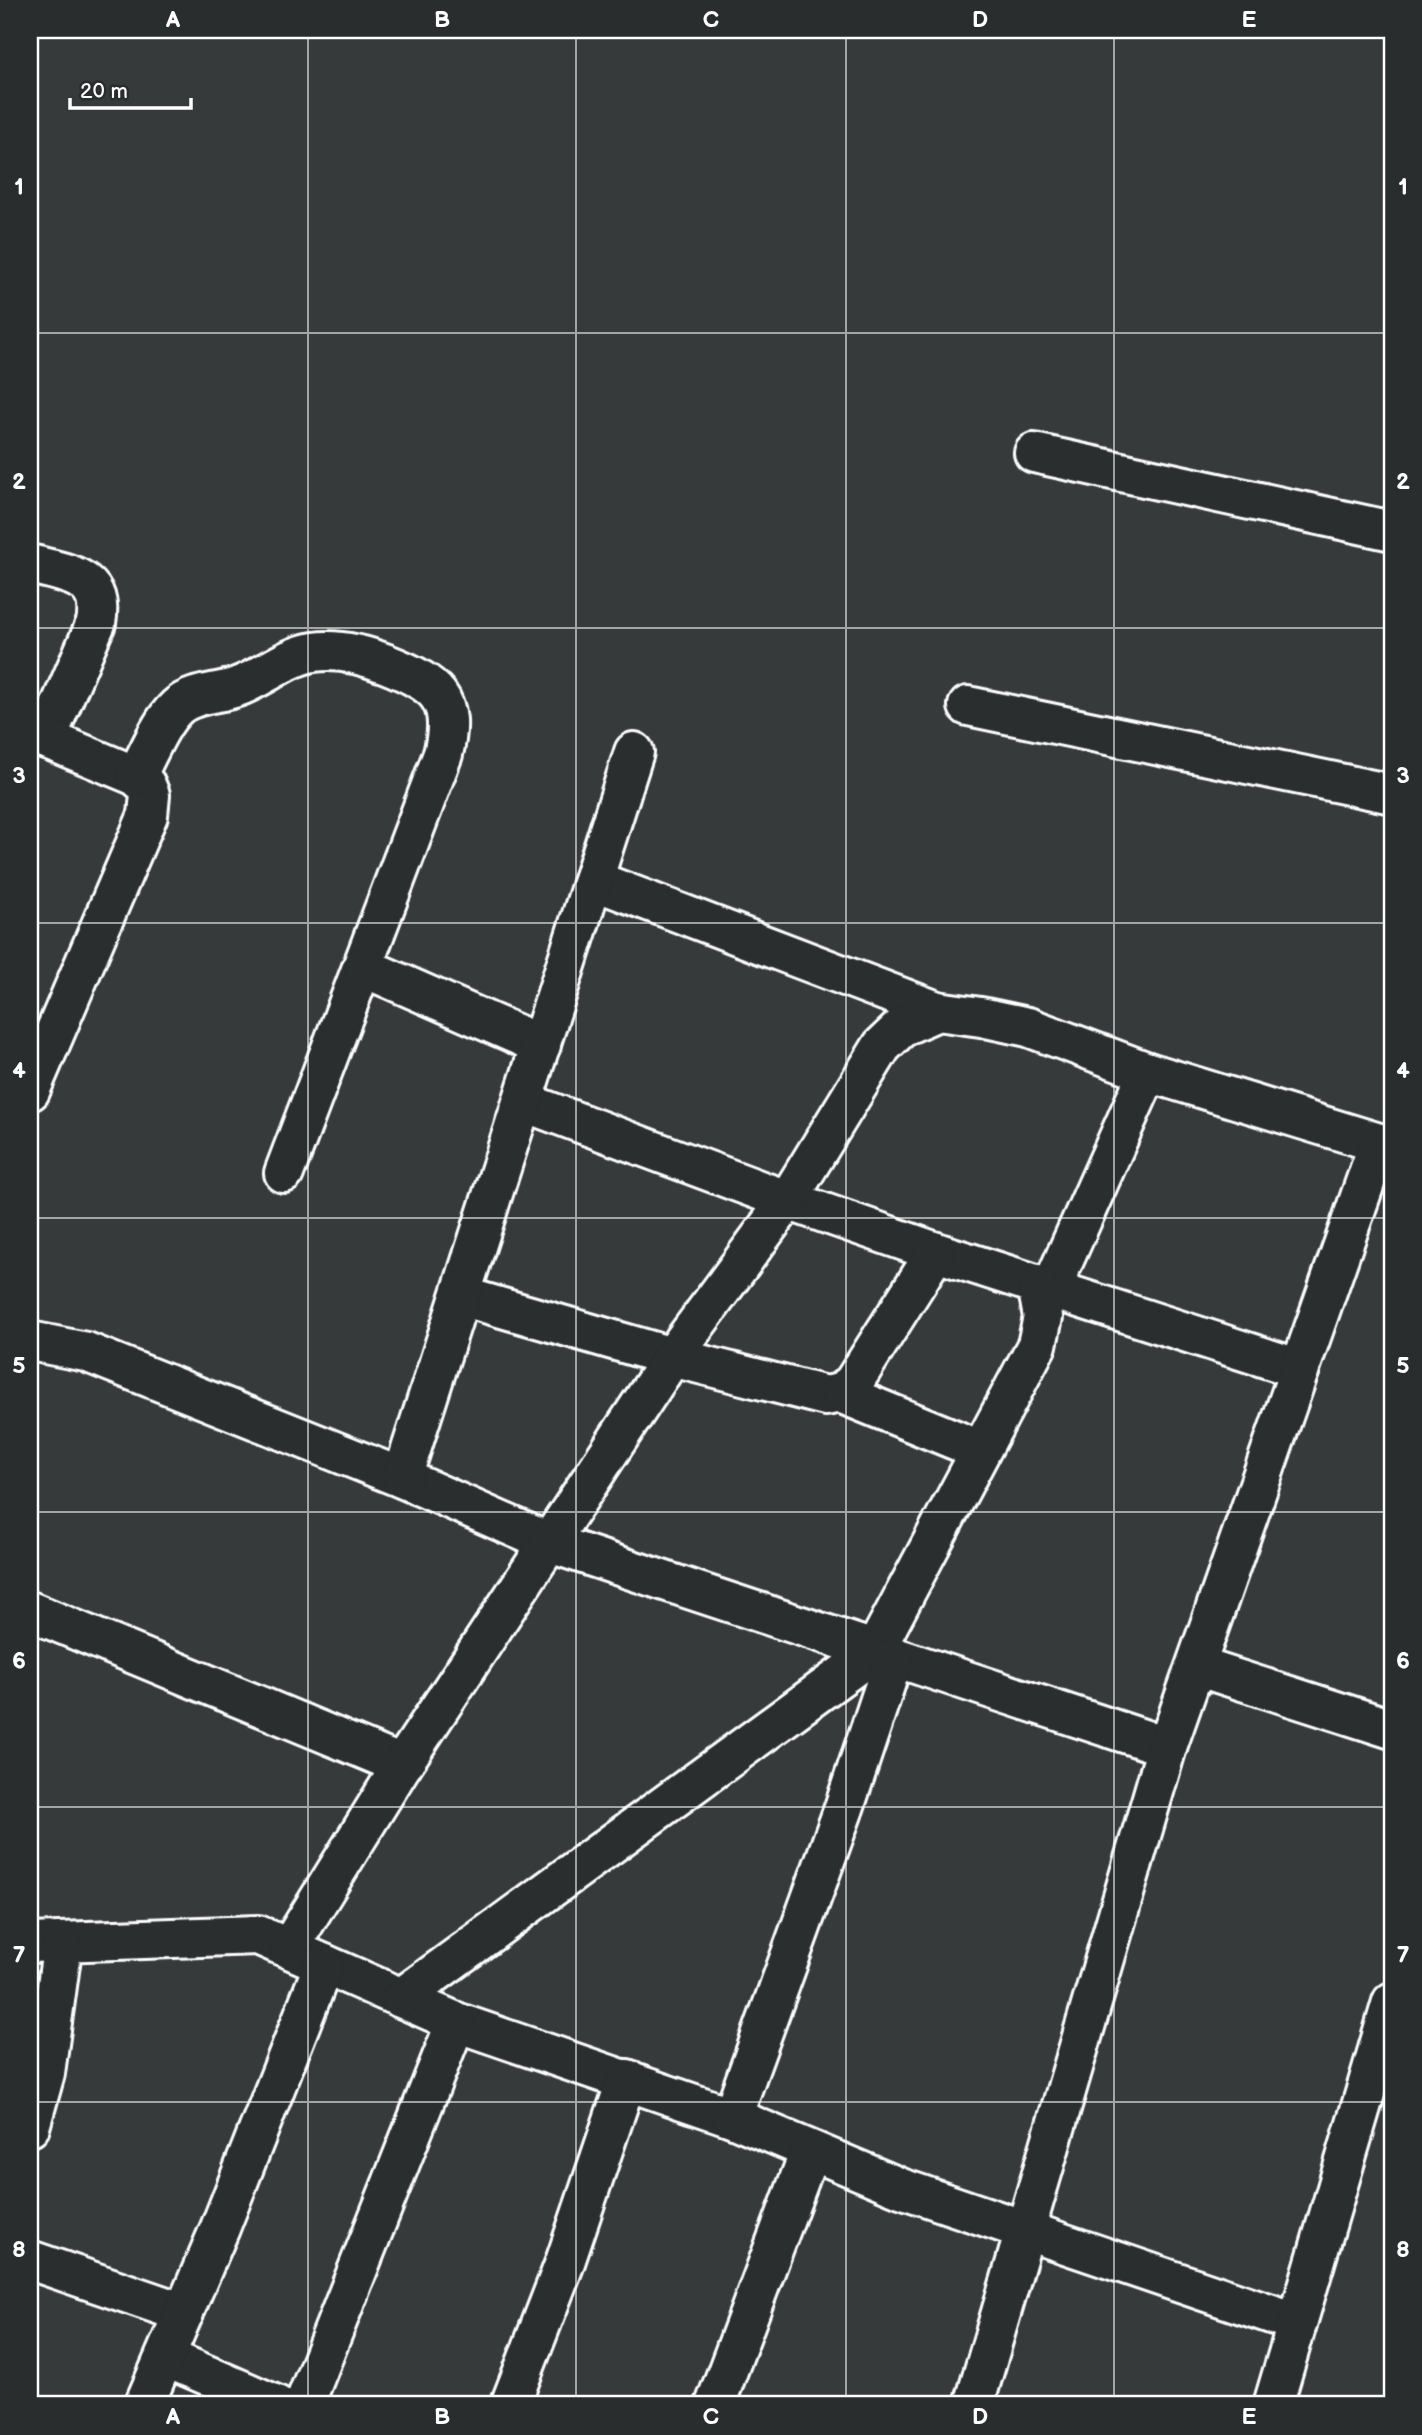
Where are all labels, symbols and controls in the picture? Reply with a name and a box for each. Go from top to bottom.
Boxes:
text: A [165,6,181,34]
text: B [434,6,450,34]
text: C [703,6,719,34]
text: D [972,6,988,34]
text: E [1242,6,1257,34]
scale bar [70,66,191,110]
text: 20 m [80,79,128,104]
text: 1 [14,173,24,201]
text: 1 [1398,173,1408,201]
text: 2 [12,468,26,496]
text: 2 [1396,468,1410,496]
text: 3 [12,762,26,790]
text: 3 [1396,762,1410,790]
text: 4 [12,1057,26,1085]
text: 4 [1396,1057,1410,1085]
text: 5 [12,1352,26,1380]
text: 5 [1396,1352,1410,1380]
text: 6 [12,1647,26,1675]
text: 6 [1396,1647,1410,1675]
text: 7 [13,1941,26,1969]
text: 7 [1397,1941,1410,1969]
text: 8 [12,2236,26,2264]
text: 8 [1396,2236,1410,2264]
text: A [165,2403,181,2431]
text: B [434,2403,450,2431]
text: C [703,2403,719,2431]
text: D [972,2403,988,2431]
text: E [1242,2403,1257,2431]

